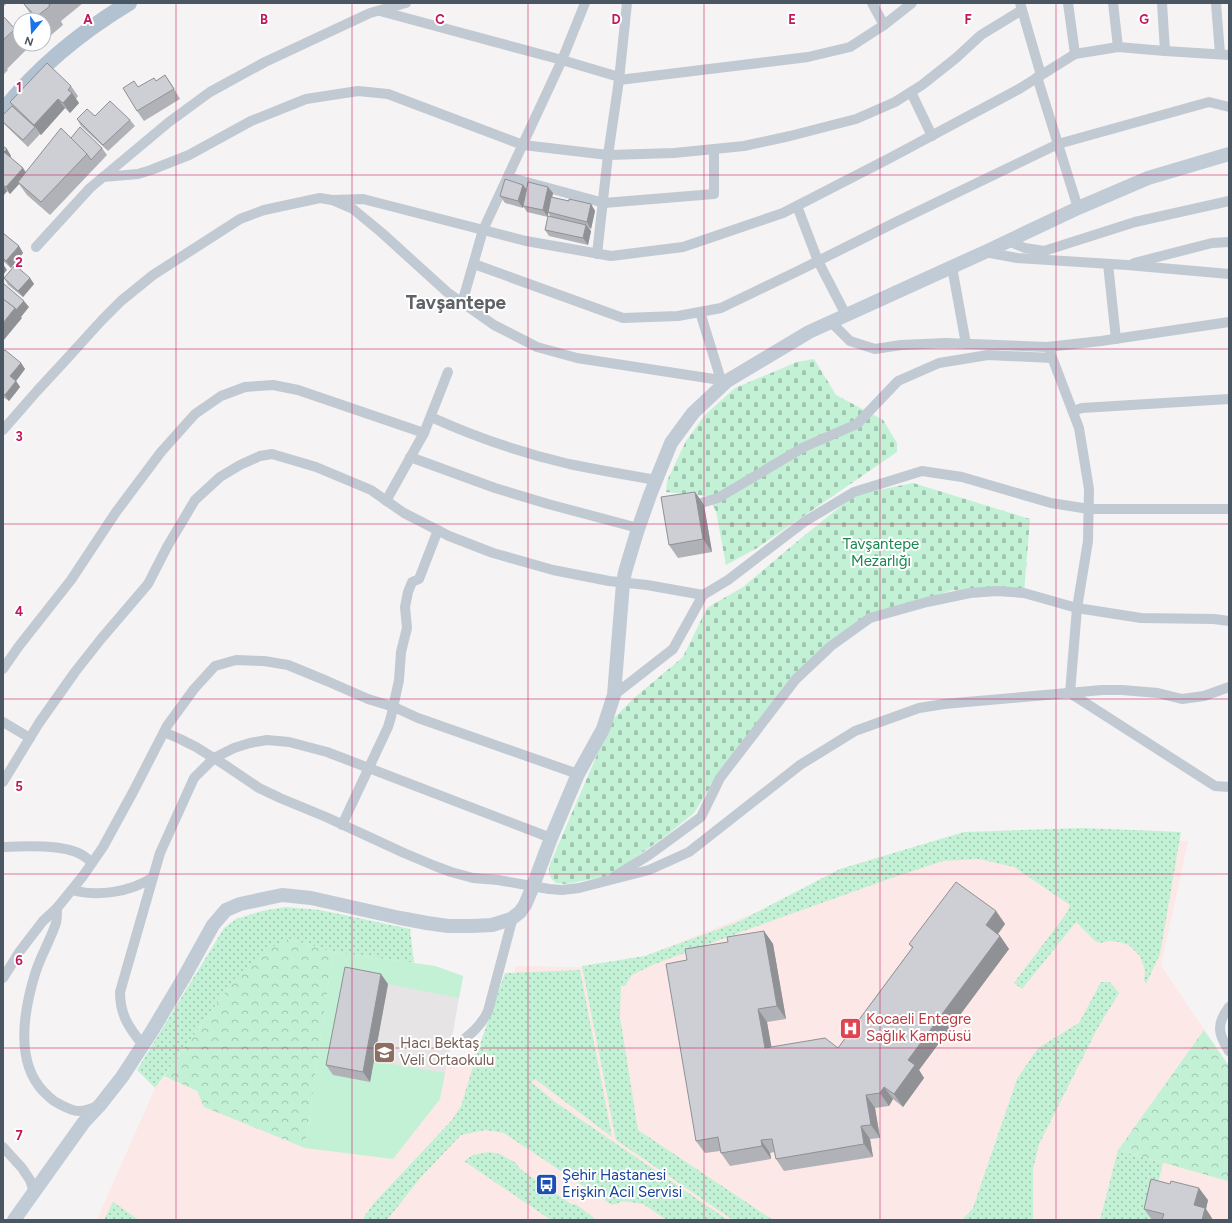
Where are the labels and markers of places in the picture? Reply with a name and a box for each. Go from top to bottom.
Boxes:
place label: Kocaeli Entegre Sağlık Kampüsü [866,1010,971,1045]
hospital icon: Kocaeli Entegre Sağlık Kampüsü [837,1015,863,1041]
place label: Hacı Bektaş Veli Ortaokulu [400,1034,494,1069]
school or university icon: Hacı Bektaş Veli Ortaokulu [371,1039,397,1065]
place label: Şehir Hastanesi Erişkin Acil Servisi [562,1166,682,1201]
bus stop icon: Şehir Hastanesi Erişkin Acil Servisi [534,1171,560,1197]

